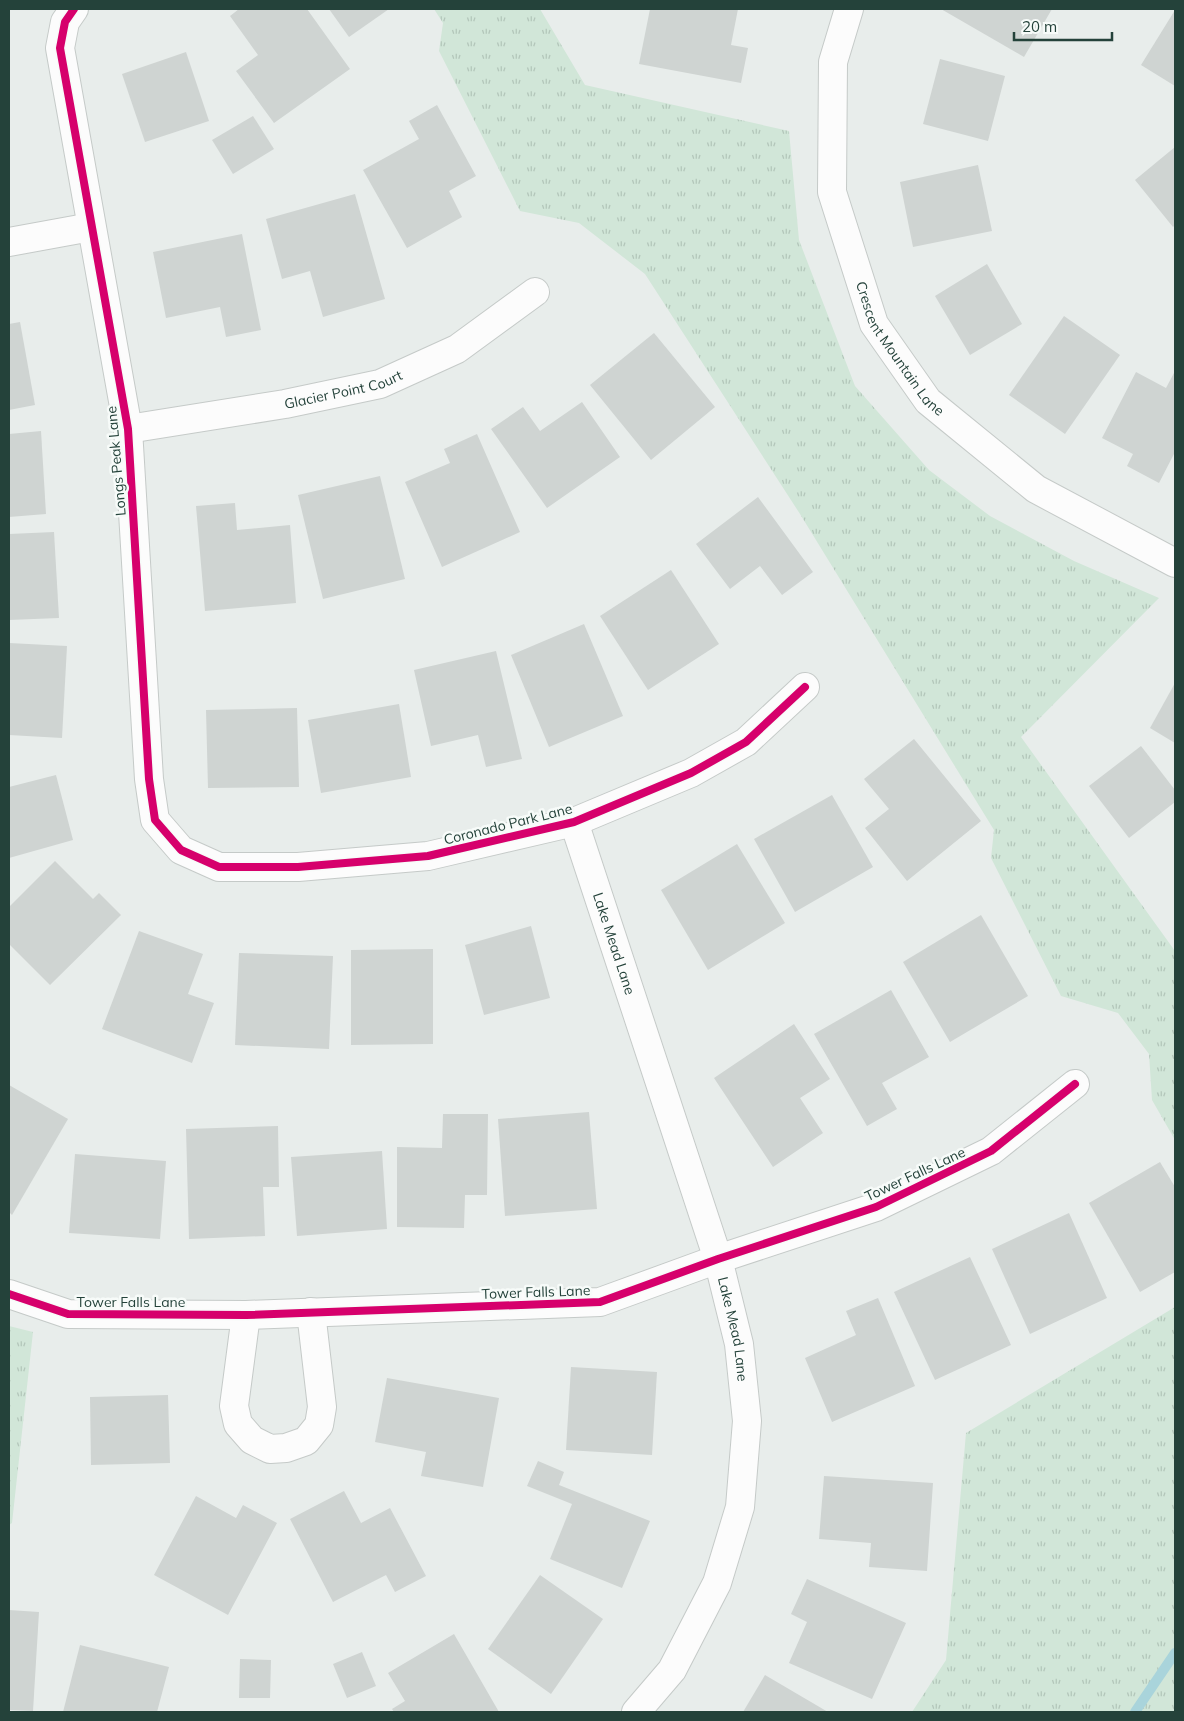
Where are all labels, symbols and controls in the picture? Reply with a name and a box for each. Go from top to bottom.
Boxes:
scale bar [1014,10,1112,42]
text: 20 m [1022,17,1057,36]
street label: Crescent Mountain Lane [852,279,948,420]
street label: Glacier Point Court [283,366,405,413]
street label: Longs Peak Lane [102,405,130,517]
street label: Coronado Park Lane [442,799,574,849]
street label: Lake Mead Lane [589,890,639,997]
street label: Tower Falls Lane [862,1143,968,1205]
street label: Lake Mead Lane [714,1275,752,1382]
street label: Tower Falls Lane [481,1281,591,1303]
street label: Tower Falls Lane [77,1293,185,1311]

